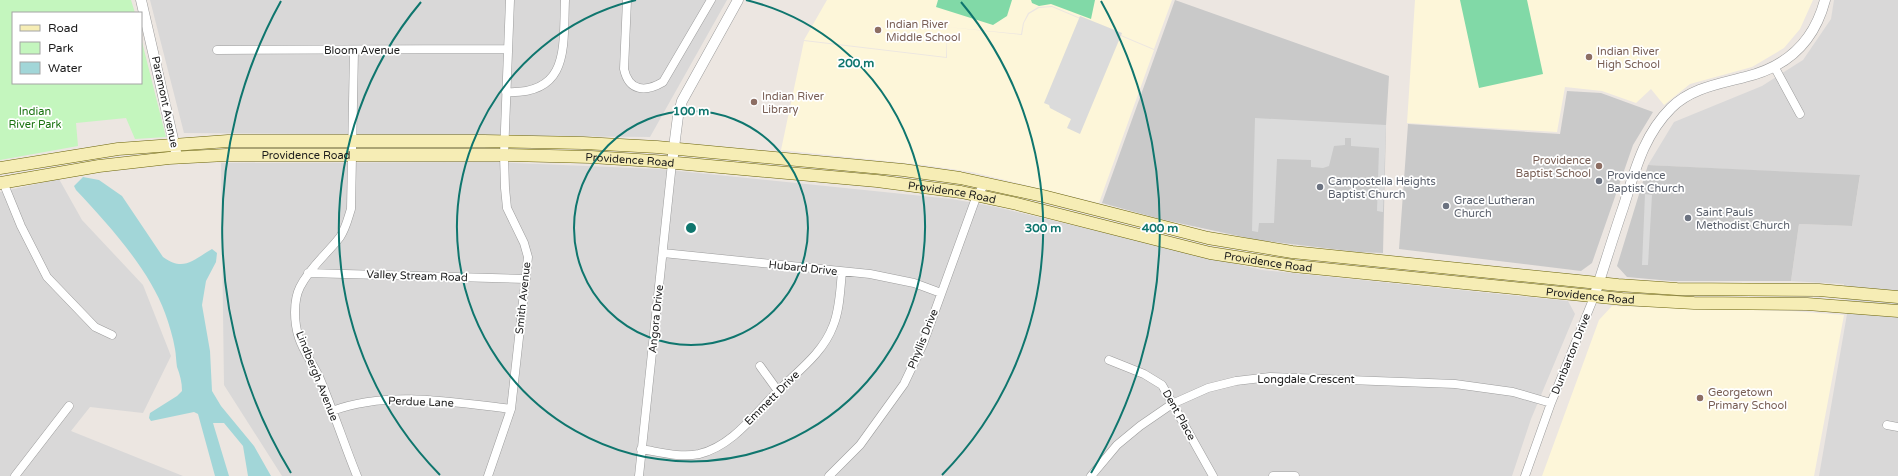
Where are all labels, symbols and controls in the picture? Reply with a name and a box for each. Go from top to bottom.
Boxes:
legend [12,12,142,84]
place label: Indian River Middle School [886,18,960,44]
text: Road [48,21,78,35]
marker: Indian River Middle School [873,25,883,35]
text: Park [48,41,74,55]
street label: Bloom Avenue [324,44,400,57]
place label: Indian River High School [1597,45,1660,71]
marker: Indian River High School [1584,52,1594,62]
street label: Paramont Avenue [149,55,181,149]
text: 200 m [838,56,874,70]
text: Water [48,61,83,75]
place label: Indian River Library [762,90,825,116]
marker: Indian River Library [749,97,759,107]
text: 100 m [673,104,709,118]
park label: Indian River Park [8,105,62,131]
street label: Providence Road [261,149,351,162]
street label: Providence Road [585,150,675,169]
place label: Providence Baptist School [1516,154,1591,180]
marker: Providence Baptist School [1594,161,1604,171]
place label: Providence Baptist Church [1607,169,1685,195]
place label: Campostella Heights Baptist Church [1328,175,1436,201]
marker: Providence Baptist Church [1594,176,1604,186]
street label: Providence Road [907,179,997,206]
marker: Campostella Heights Baptist Church [1315,182,1325,192]
place label: Grace Lutheran Church [1454,194,1535,220]
marker: Grace Lutheran Church [1441,201,1451,211]
place label: Saint Pauls Methodist Church [1696,206,1790,232]
marker: Saint Pauls Methodist Church [1683,213,1693,223]
centre of rings [684,221,698,235]
text: 300 m [1025,221,1061,235]
text: 400 m [1142,221,1178,235]
street label: Providence Road [1223,249,1313,274]
street label: Hubard Drive [768,258,838,278]
street label: Smith Avenue [513,261,533,335]
street label: Valley Stream Road [366,268,468,284]
street label: Angora Drive [646,284,666,354]
street label: Providence Road [1545,285,1635,306]
street label: Phyllis Drive [905,307,941,371]
street label: Dunbarton Drive [1549,312,1593,396]
street label: Lindbergh Avenue [293,329,341,423]
street label: Emmett Drive [742,368,802,428]
street label: Longdale Crescent [1257,373,1355,386]
place label: Georgetown Primary School [1708,386,1787,412]
street label: Dent Place [1160,387,1198,443]
marker: Georgetown Primary School [1695,393,1705,403]
street label: Perdue Lane [388,394,454,410]

